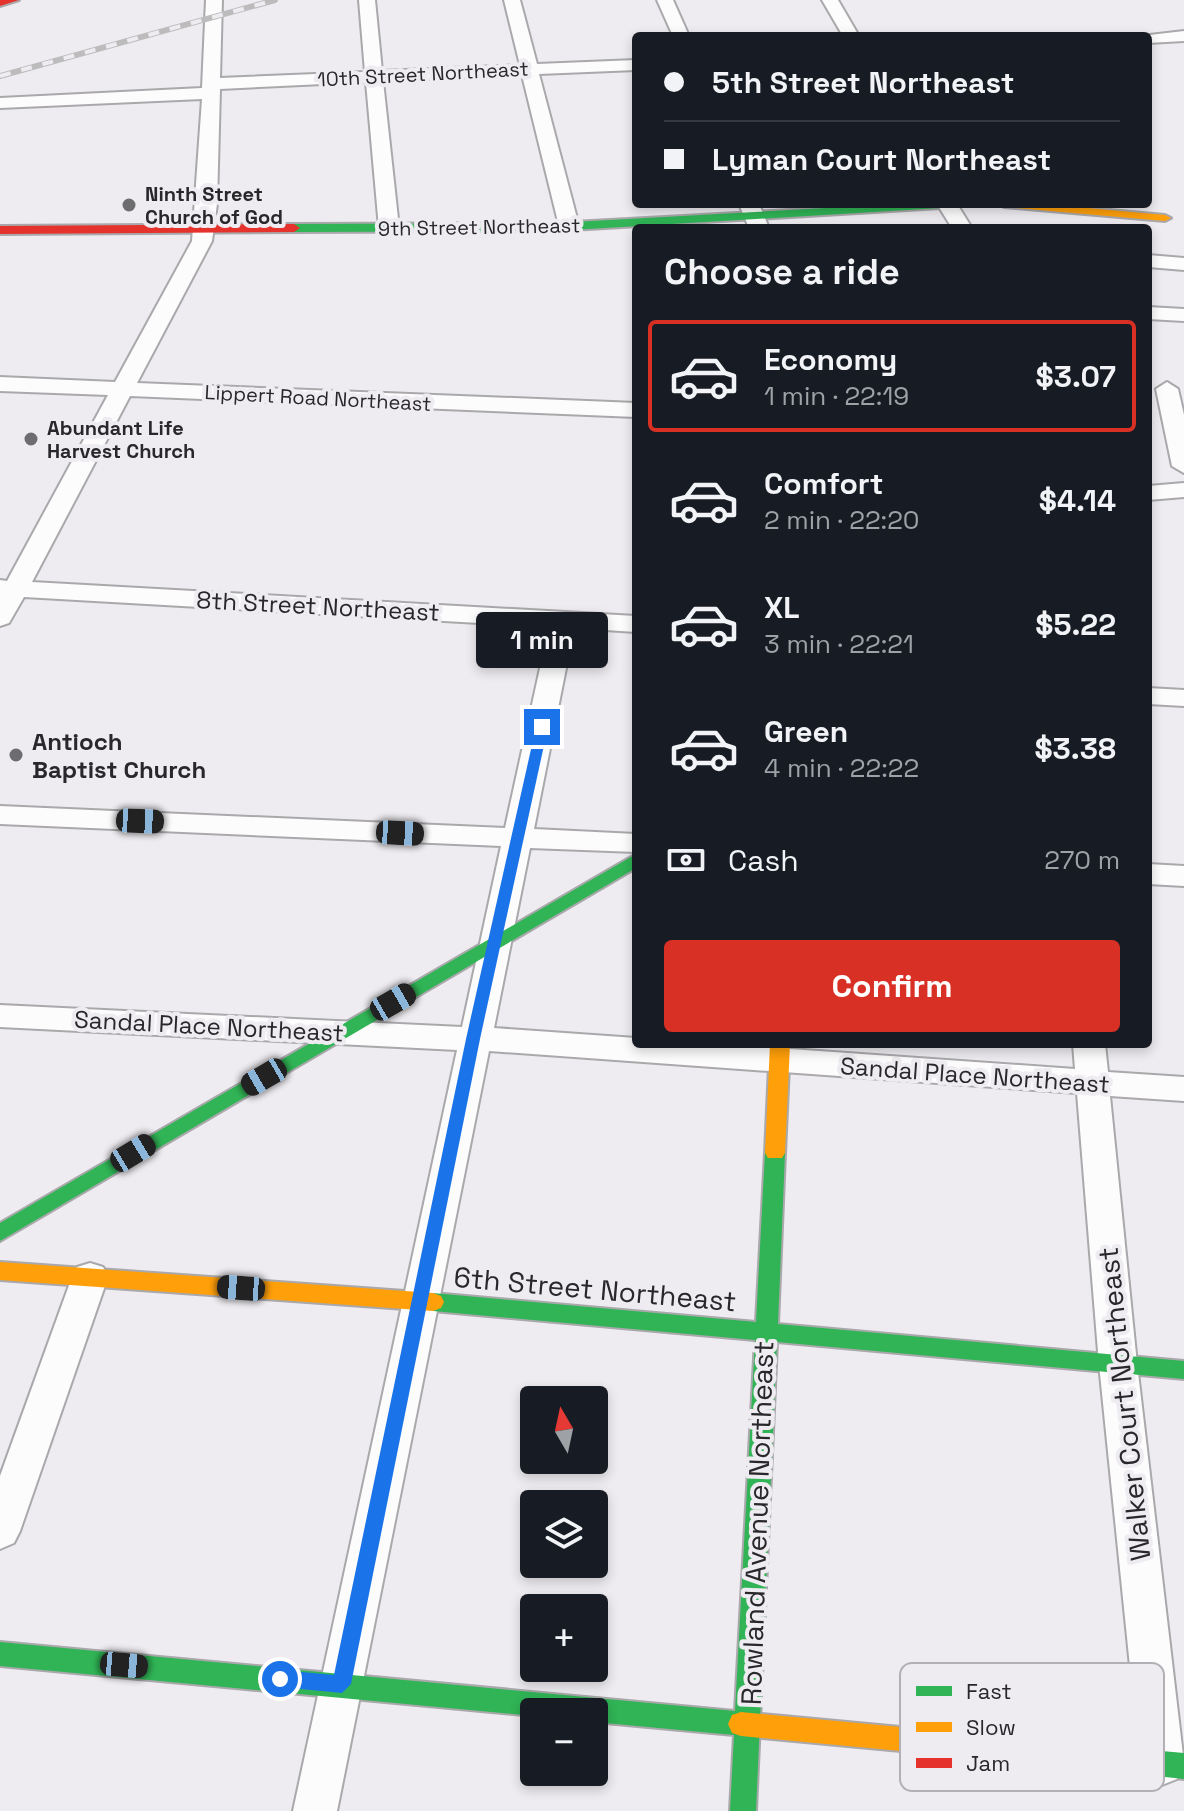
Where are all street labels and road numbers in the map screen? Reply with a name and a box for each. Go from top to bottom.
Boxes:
street label: 10th Street Northeast [317,55,529,93]
street label: 9th Street Northeast [378,212,580,242]
street label: Lippert Road Northeast [204,379,432,417]
street label: 8th Street Northeast [196,584,440,628]
street label: Sandal Place Northeast [73,1003,345,1049]
street label: Sandal Place Northeast [839,1050,1111,1100]
street label: Walker Court Northeast [1090,1245,1158,1563]
street label: 6th Street Northeast [452,1259,738,1319]
street label: Rowland Avenue Northeast [733,1340,781,1706]

